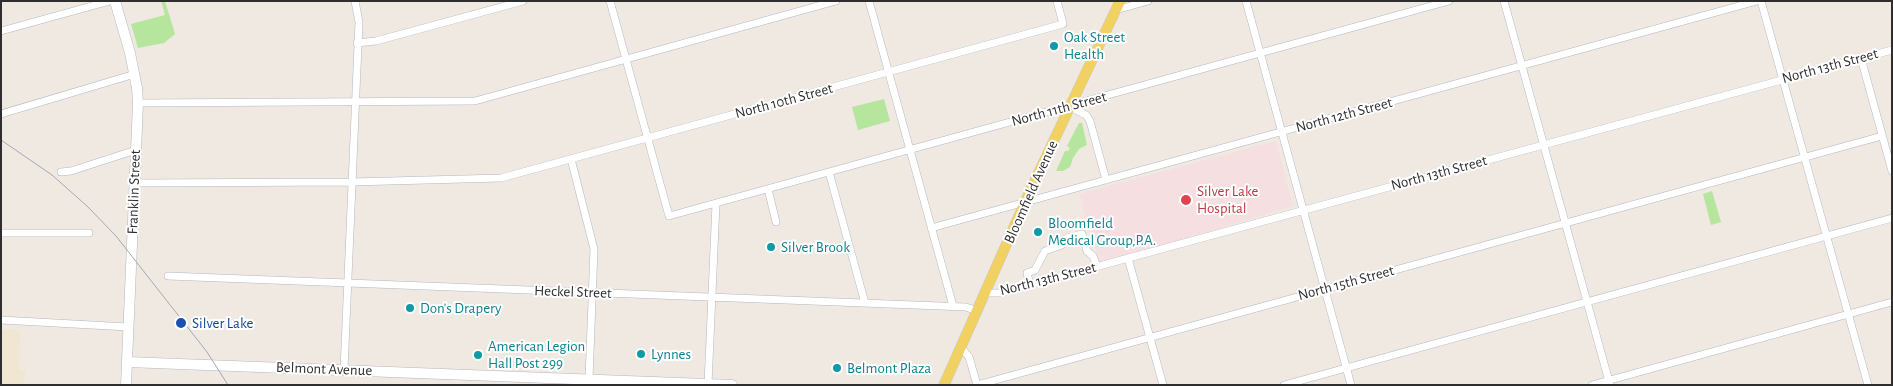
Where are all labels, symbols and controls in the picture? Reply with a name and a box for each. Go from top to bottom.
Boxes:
place label: Oak Street Health [1064,28,1125,63]
marker: Oak Street Health [1048,40,1060,52]
street label: North 13th Street [1780,45,1880,87]
street label: North 10th Street [733,79,835,123]
street label: North 11th Street [1009,88,1109,130]
street label: North 12th Street [1294,93,1394,137]
street label: Bloomfield Avenue [1000,138,1062,246]
street label: Franklin Street [124,149,144,235]
street label: North 13th Street [1389,152,1489,194]
place label: Silver Lake Hospital [1197,182,1258,217]
marker: Silver Lake Hospital [1179,193,1193,207]
place label: Bloomfield Medical Group,P.A. [1048,214,1156,249]
marker: Bloomfield Medical Group,P.A. [1032,226,1044,238]
place label: Silver Brook [781,238,850,256]
marker: Silver Brook [765,241,777,253]
street label: North 13th Street [998,258,1098,300]
street label: North 15th Street [1296,262,1396,304]
street label: Heckel Street [534,282,612,302]
place label: Don's Drapery [420,299,501,317]
marker: Don's Drapery [404,302,416,314]
place label: Silver Lake [192,314,253,332]
marker: Silver Lake [174,316,188,330]
place label: American Legion Hall Post 299 [488,337,585,372]
place label: Lynnes [651,345,691,363]
marker: Lynnes [635,348,647,360]
marker: American Legion Hall Post 299 [472,349,484,361]
street label: Belmont Avenue [275,358,373,380]
place label: Belmont Plaza [847,359,931,377]
marker: Belmont Plaza [831,362,843,374]

